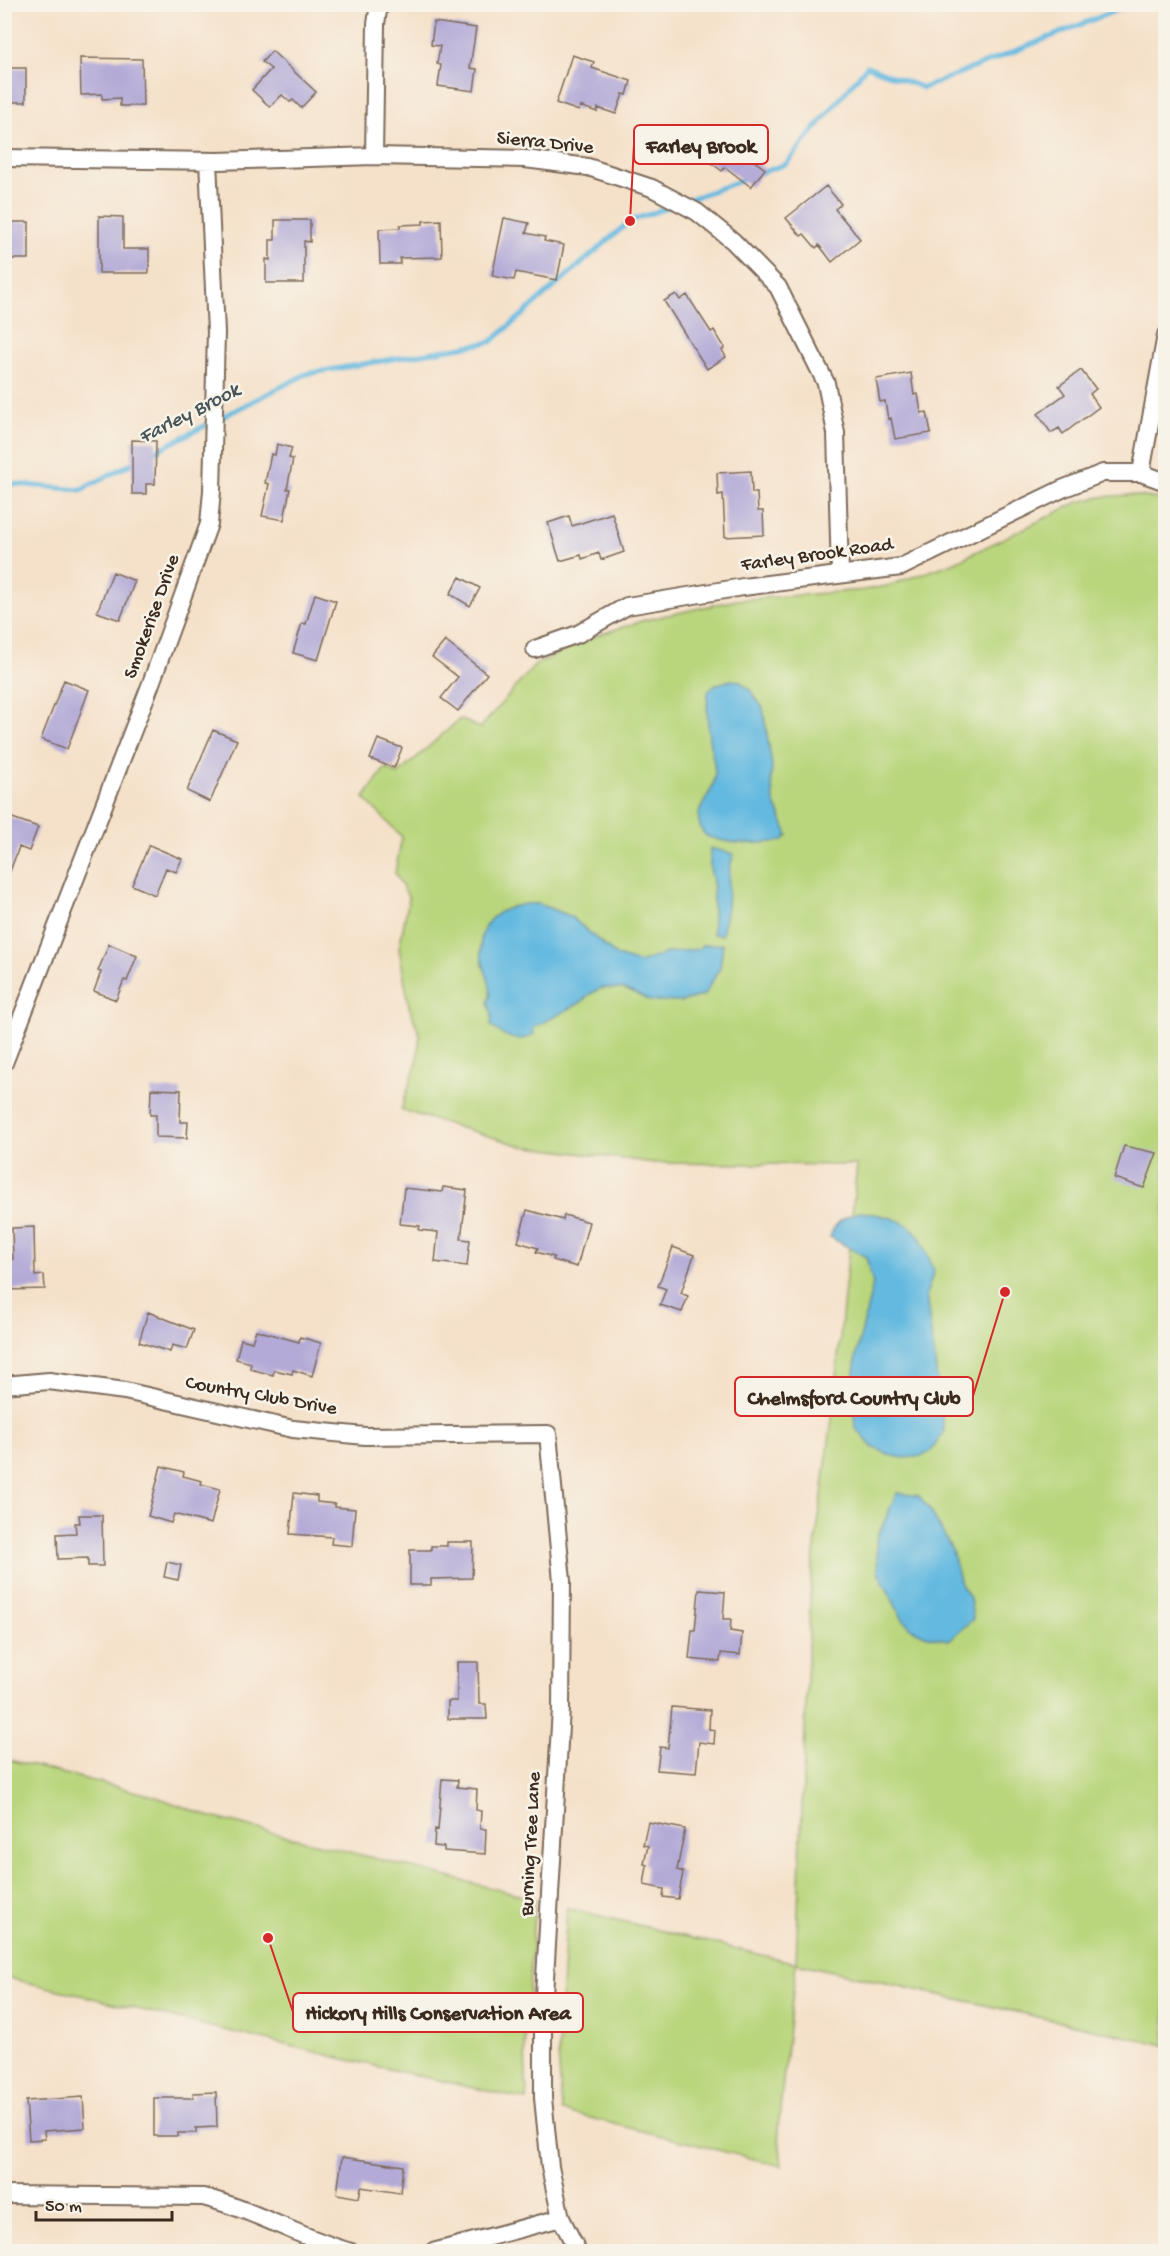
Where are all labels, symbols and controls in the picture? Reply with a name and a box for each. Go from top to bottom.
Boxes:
callout: Farley Brook [634,125,768,164]
street label: Sierra Drive [495,127,595,161]
text: Farley Brook [645,136,759,161]
water label: Farley Brook [135,378,247,451]
street label: Farley Brook Road [739,534,897,578]
street label: Smokerise Drive [120,551,186,682]
street label: Country Club Drive [183,1372,339,1422]
callout: Chelmsford Country Club [735,1377,973,1416]
text: Chelmsford Country Club [746,1388,961,1413]
street label: Burning Tree Lane [517,1771,547,1918]
callout: Hickory Hills Conservation Area [293,1993,583,2032]
text: Hickory Hills Conservation Area [305,2003,572,2028]
scale bar [36,2184,172,2222]
text: 50 m [45,2197,82,2218]

